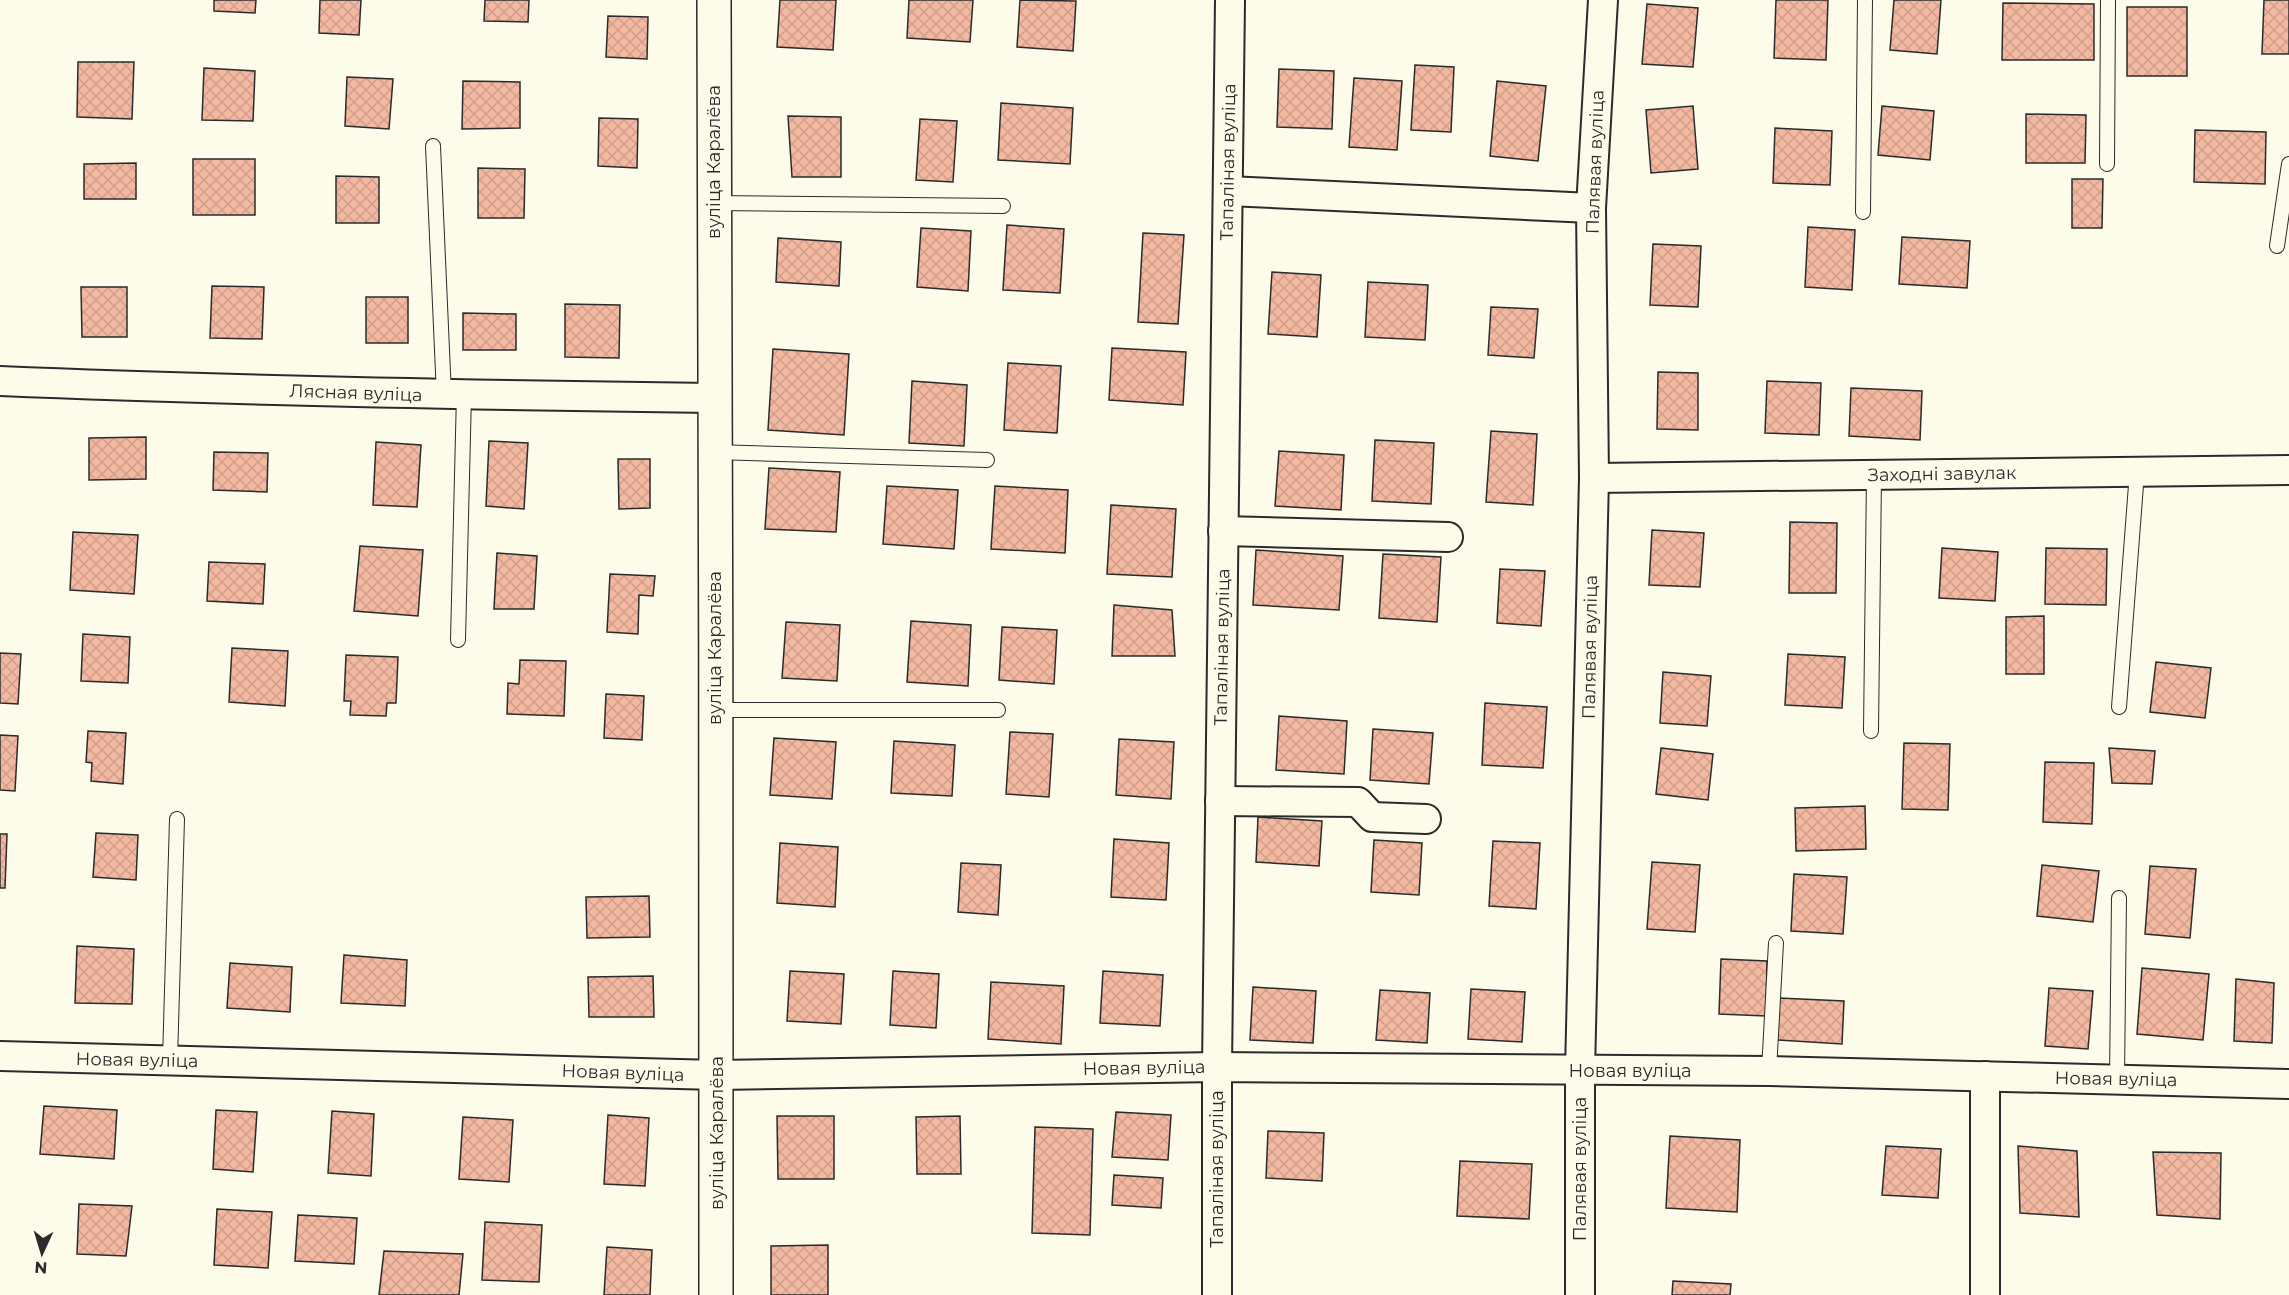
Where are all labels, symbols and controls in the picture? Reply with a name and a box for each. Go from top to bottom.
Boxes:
street label: Тапаліная вуліца [1216,83,1240,241]
street label: вуліца Каралёва [703,85,725,239]
street label: Палявая вуліца [1581,89,1609,235]
street label: Лясная вуліца [289,380,423,406]
street label: Заходні завулак [1867,462,2017,486]
street label: Тапаліная вуліца [1210,568,1234,726]
street label: вуліца Каралёва [704,571,726,725]
street label: Палявая вуліца [1578,575,1602,719]
street label: Новая вуліца [75,1048,199,1072]
street label: вуліца Каралёва [706,1056,728,1210]
street label: Новая вуліца [1082,1056,1206,1080]
street label: Новая вуліца [561,1060,685,1086]
street label: Новая вуліца [1569,1060,1691,1082]
street label: Новая вуліца [2054,1067,2178,1091]
street label: Тапаліная вуліца [1206,1090,1228,1248]
street label: Палявая вуліца [1569,1097,1591,1241]
north arrow [12,1223,72,1283]
text: N [34,1258,48,1277]

